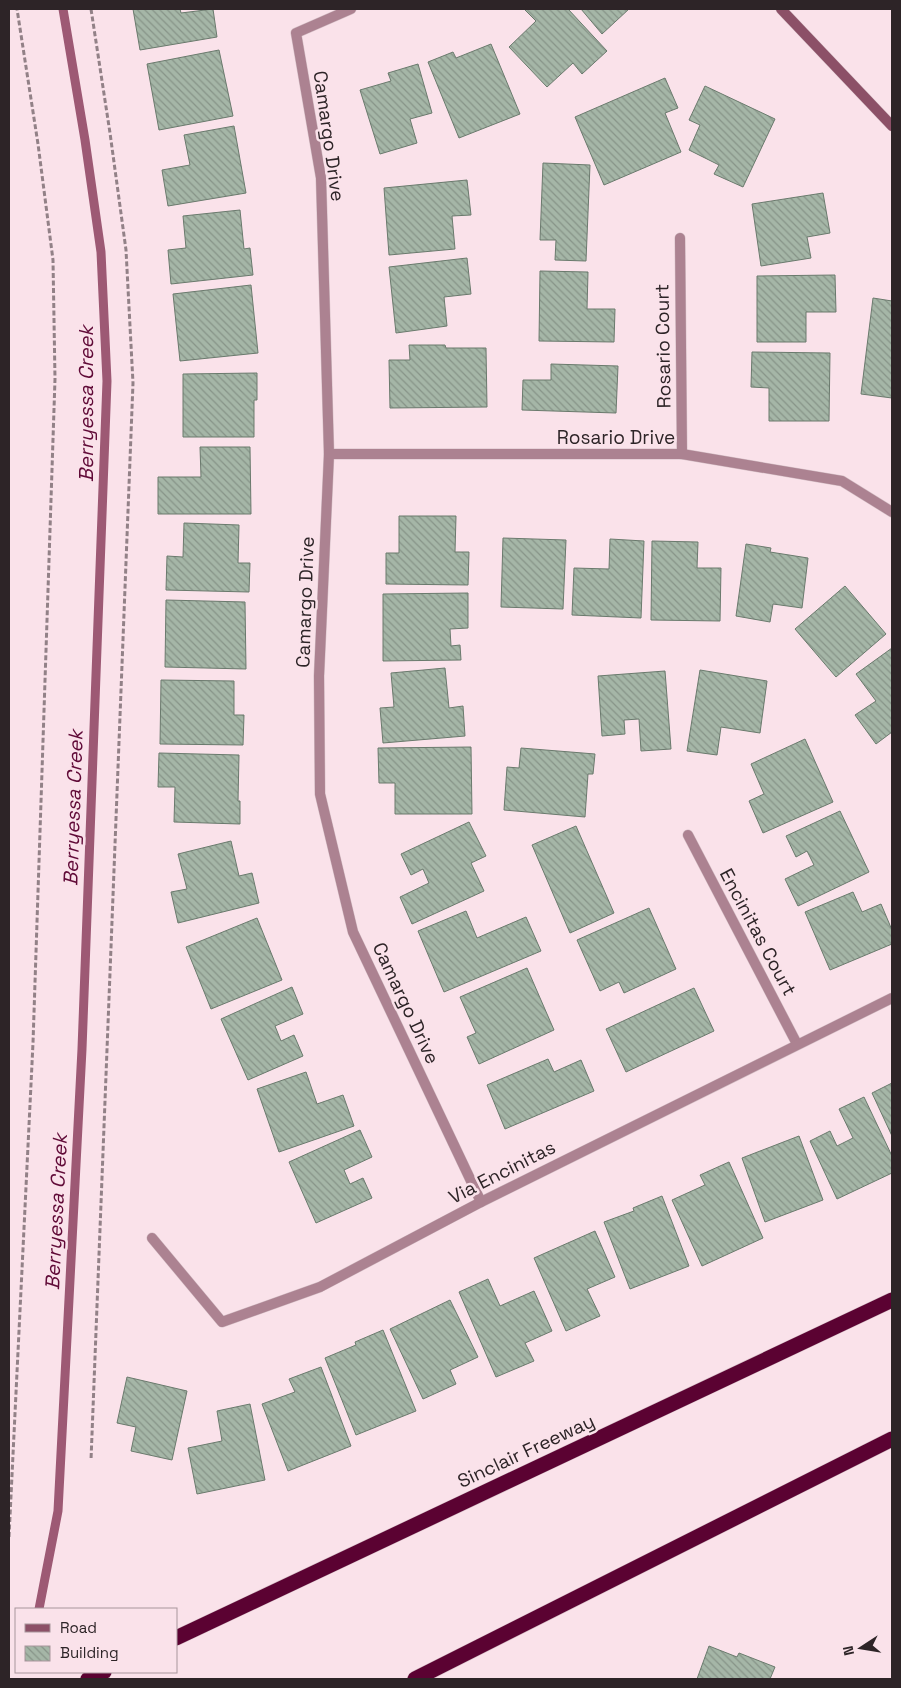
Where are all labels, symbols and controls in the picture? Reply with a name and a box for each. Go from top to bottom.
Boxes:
street label: Camargo Drive [307,69,351,203]
street label: Rosario Court [649,284,677,408]
water label: Berryessa Creek [73,324,99,482]
street label: Rosario Drive [557,425,675,450]
street label: Camargo Drive [290,536,320,668]
water label: Berryessa Creek [57,727,89,887]
street label: Encinitas Court [714,864,802,1000]
street label: Camargo Drive [367,938,445,1068]
water label: Berryessa Creek [39,1131,73,1291]
street label: Via Encinitas [444,1134,560,1210]
street label: Sinclair Freeway [453,1408,599,1494]
legend [15,1608,178,1673]
text: Road [60,1618,97,1637]
north arrow [836,1623,886,1673]
text: Building [60,1643,119,1662]
text: N [839,1644,858,1657]

